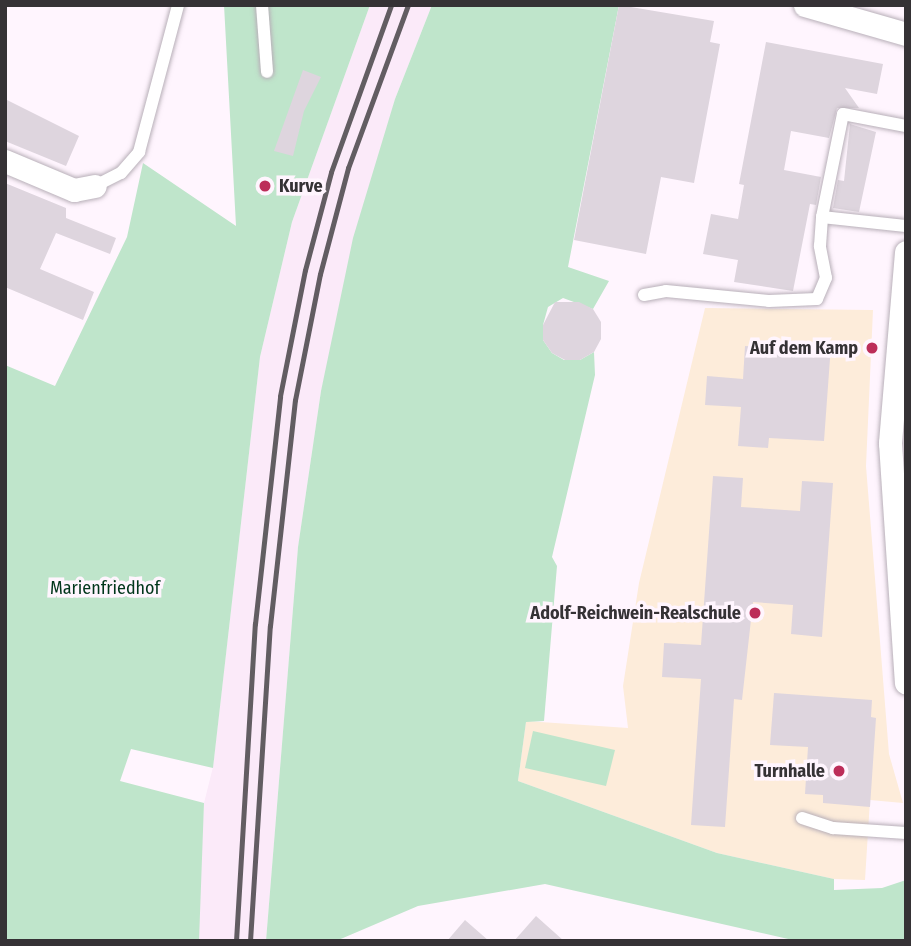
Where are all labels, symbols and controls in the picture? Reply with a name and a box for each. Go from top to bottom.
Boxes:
place label: Kurve [279,175,323,197]
marker: Kurve [257,178,273,194]
place label: Auf dem Kamp [750,337,858,359]
marker: Auf dem Kamp [864,340,880,356]
park label: Marienfriedhof [50,577,160,599]
place label: Adolf-Reichwein-Realschule [530,602,741,624]
marker: Adolf-Reichwein-Realschule [747,605,763,621]
place label: Turnhalle [754,760,825,782]
marker: Turnhalle [831,763,847,779]

